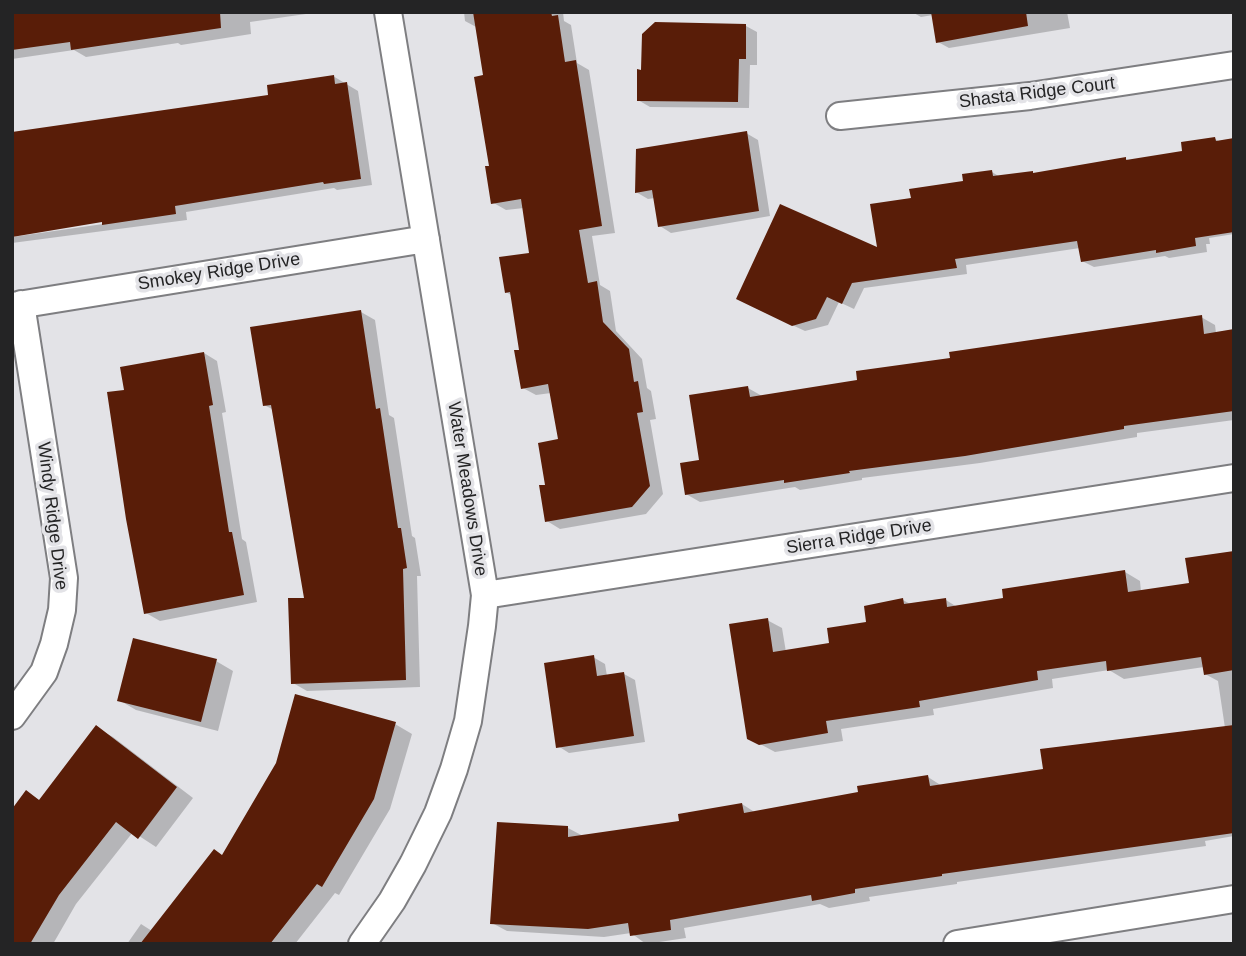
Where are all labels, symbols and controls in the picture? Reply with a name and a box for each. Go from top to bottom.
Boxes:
street label: Shasta Ridge Court [958,73,1116,113]
street label: Smokey Ridge Drive [136,249,302,295]
street label: Water Meadows Drive [443,400,491,578]
street label: Windy Ridge Drive [32,441,72,591]
street label: Sierra Ridge Drive [785,515,933,559]

